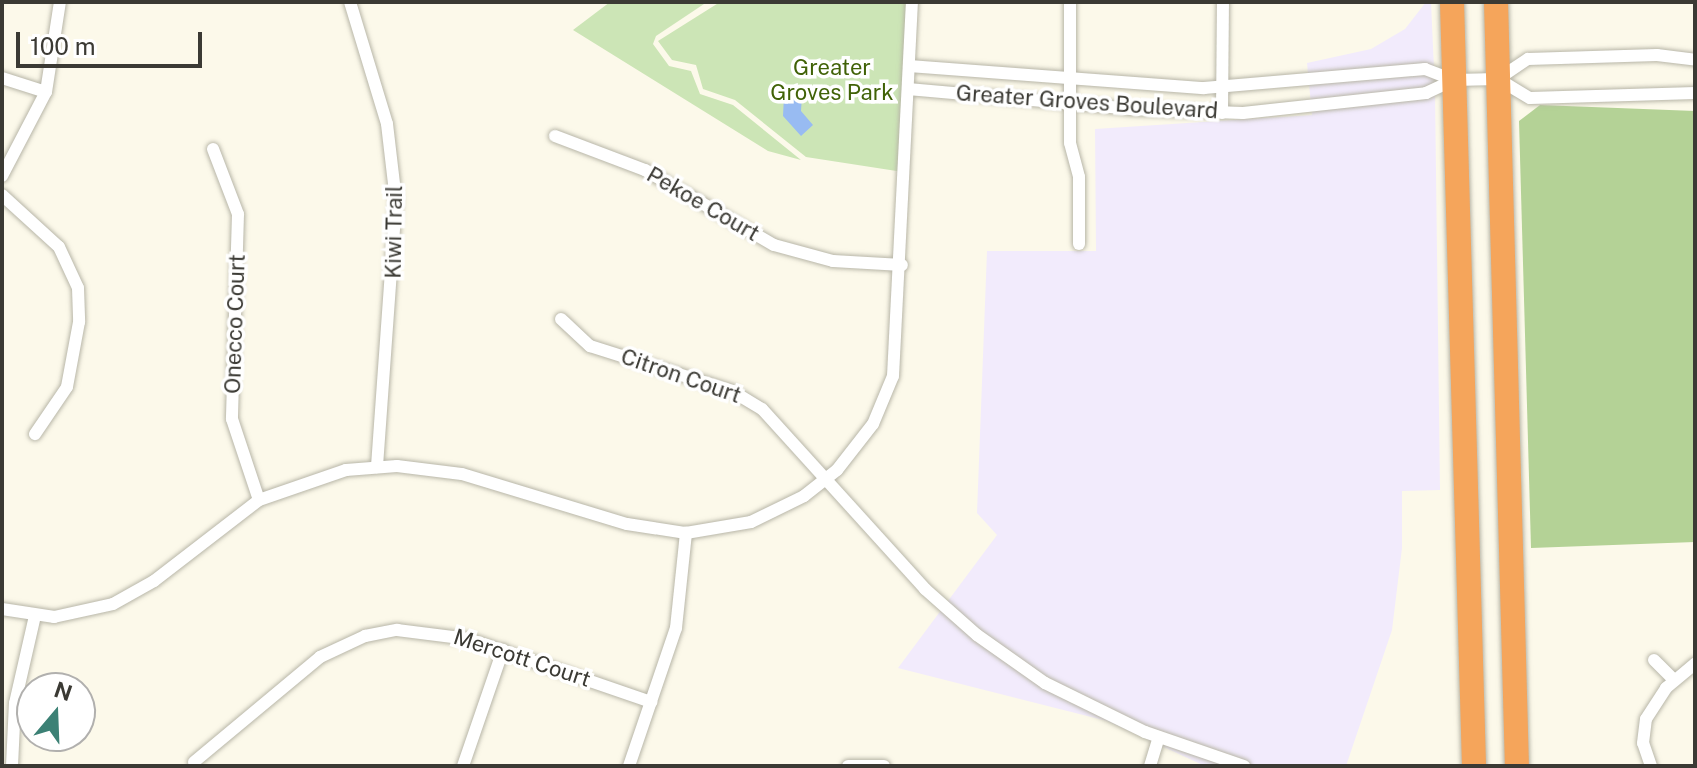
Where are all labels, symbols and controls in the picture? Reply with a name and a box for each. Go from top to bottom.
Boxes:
scale bar [20,16,206,66]
text: 100 m [30,32,96,60]
park label: Greater Groves Park [770,54,894,106]
street label: Greater Groves Boulevard [955,80,1219,124]
street label: Pekoe Court [642,161,764,247]
street label: Kiwi Trail [380,185,408,279]
street label: Onecco Court [219,254,251,394]
street label: Citron Court [617,343,745,409]
street label: Mercott Court [450,623,594,693]
north arrow [16,672,96,752]
text: N [51,676,76,706]

